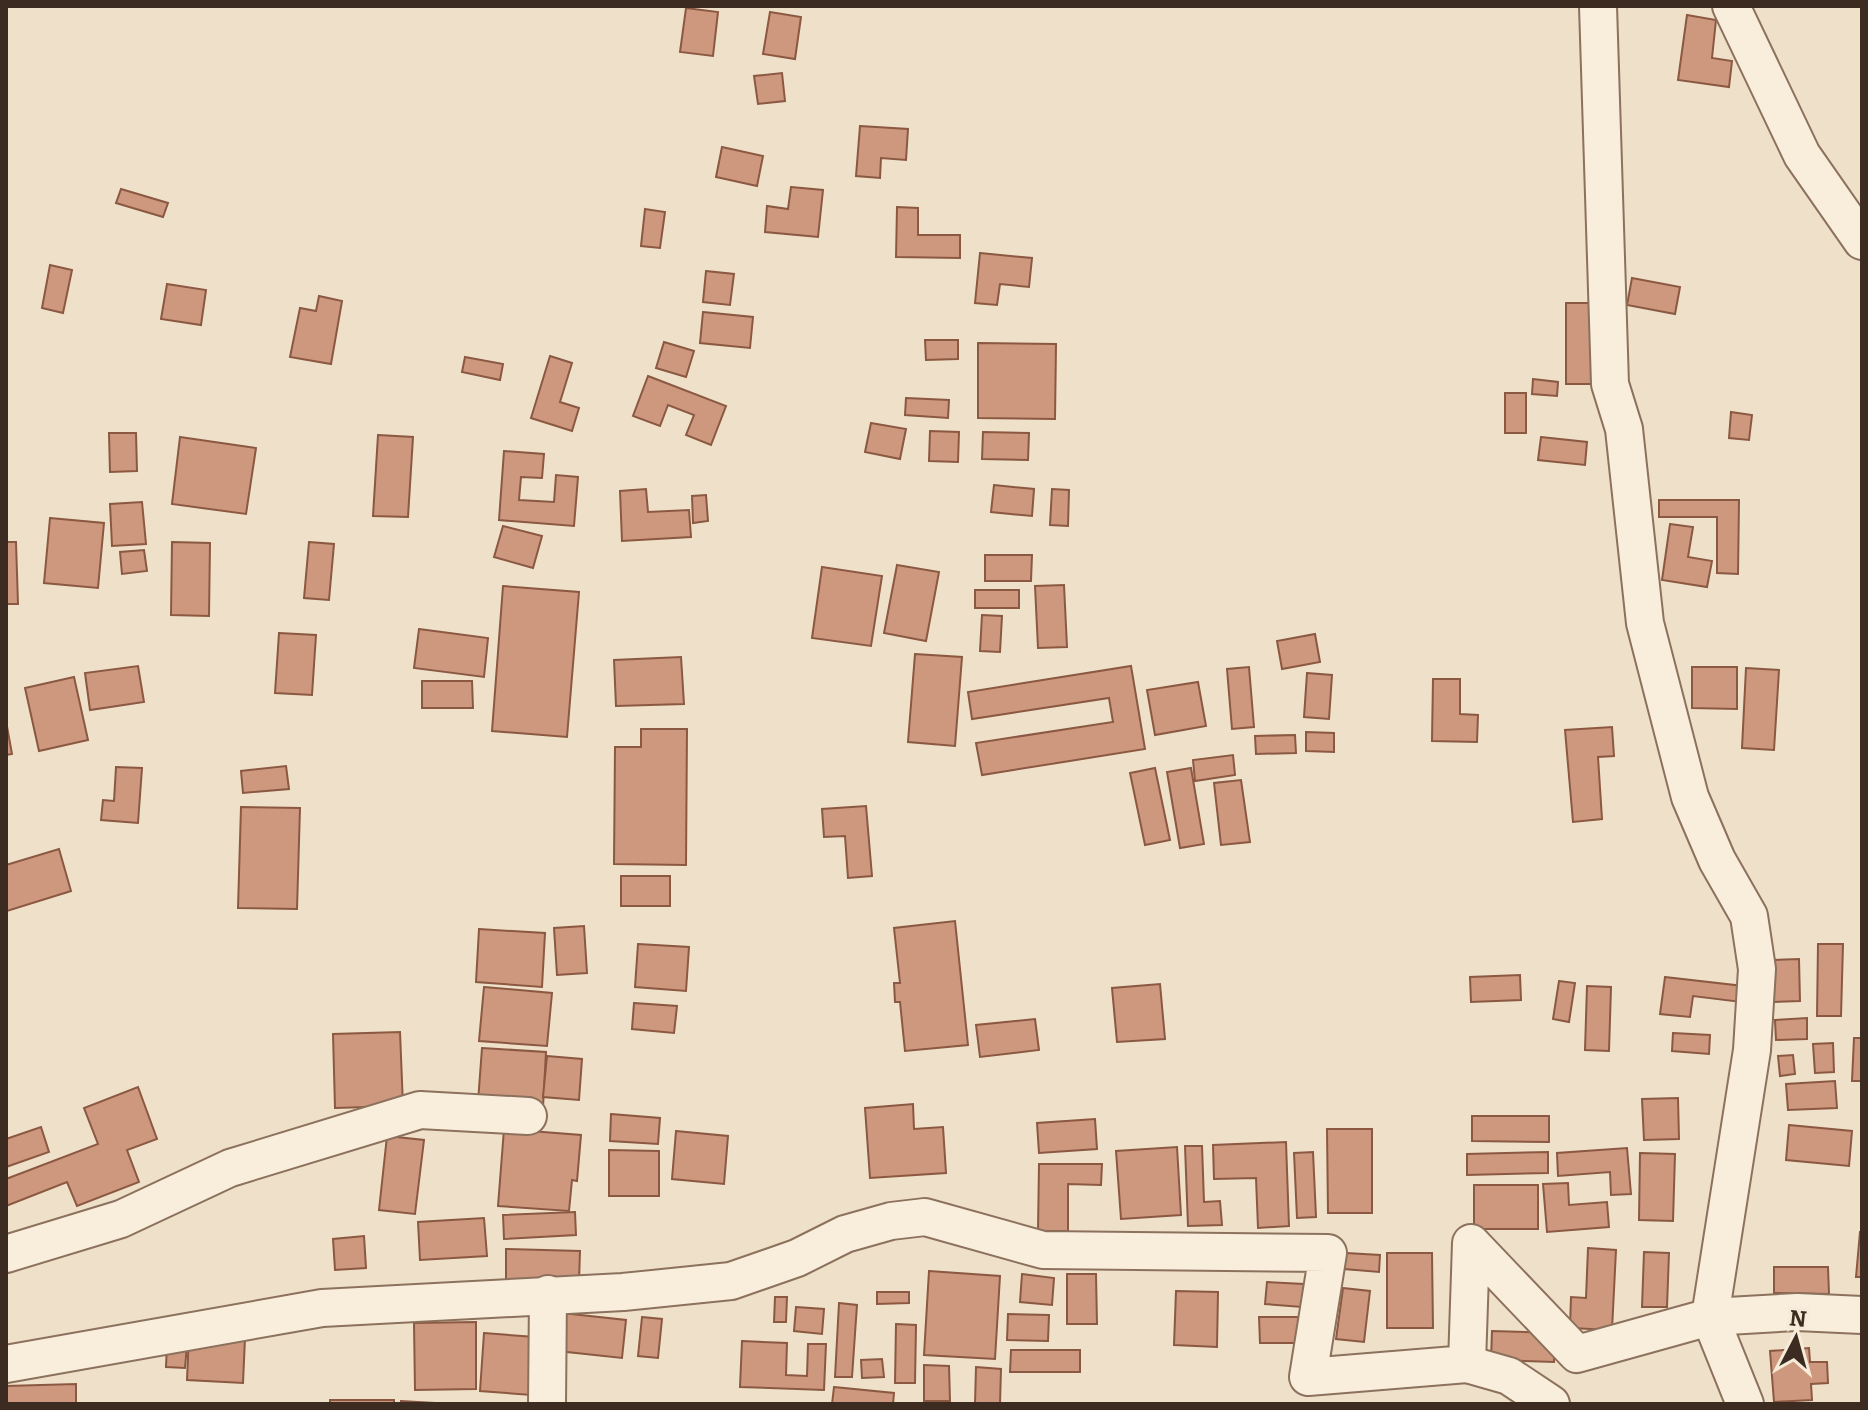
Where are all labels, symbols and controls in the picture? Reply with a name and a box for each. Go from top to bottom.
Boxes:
north arrow [1756,1298,1836,1378]
text: N [1788,1304,1808,1333]

